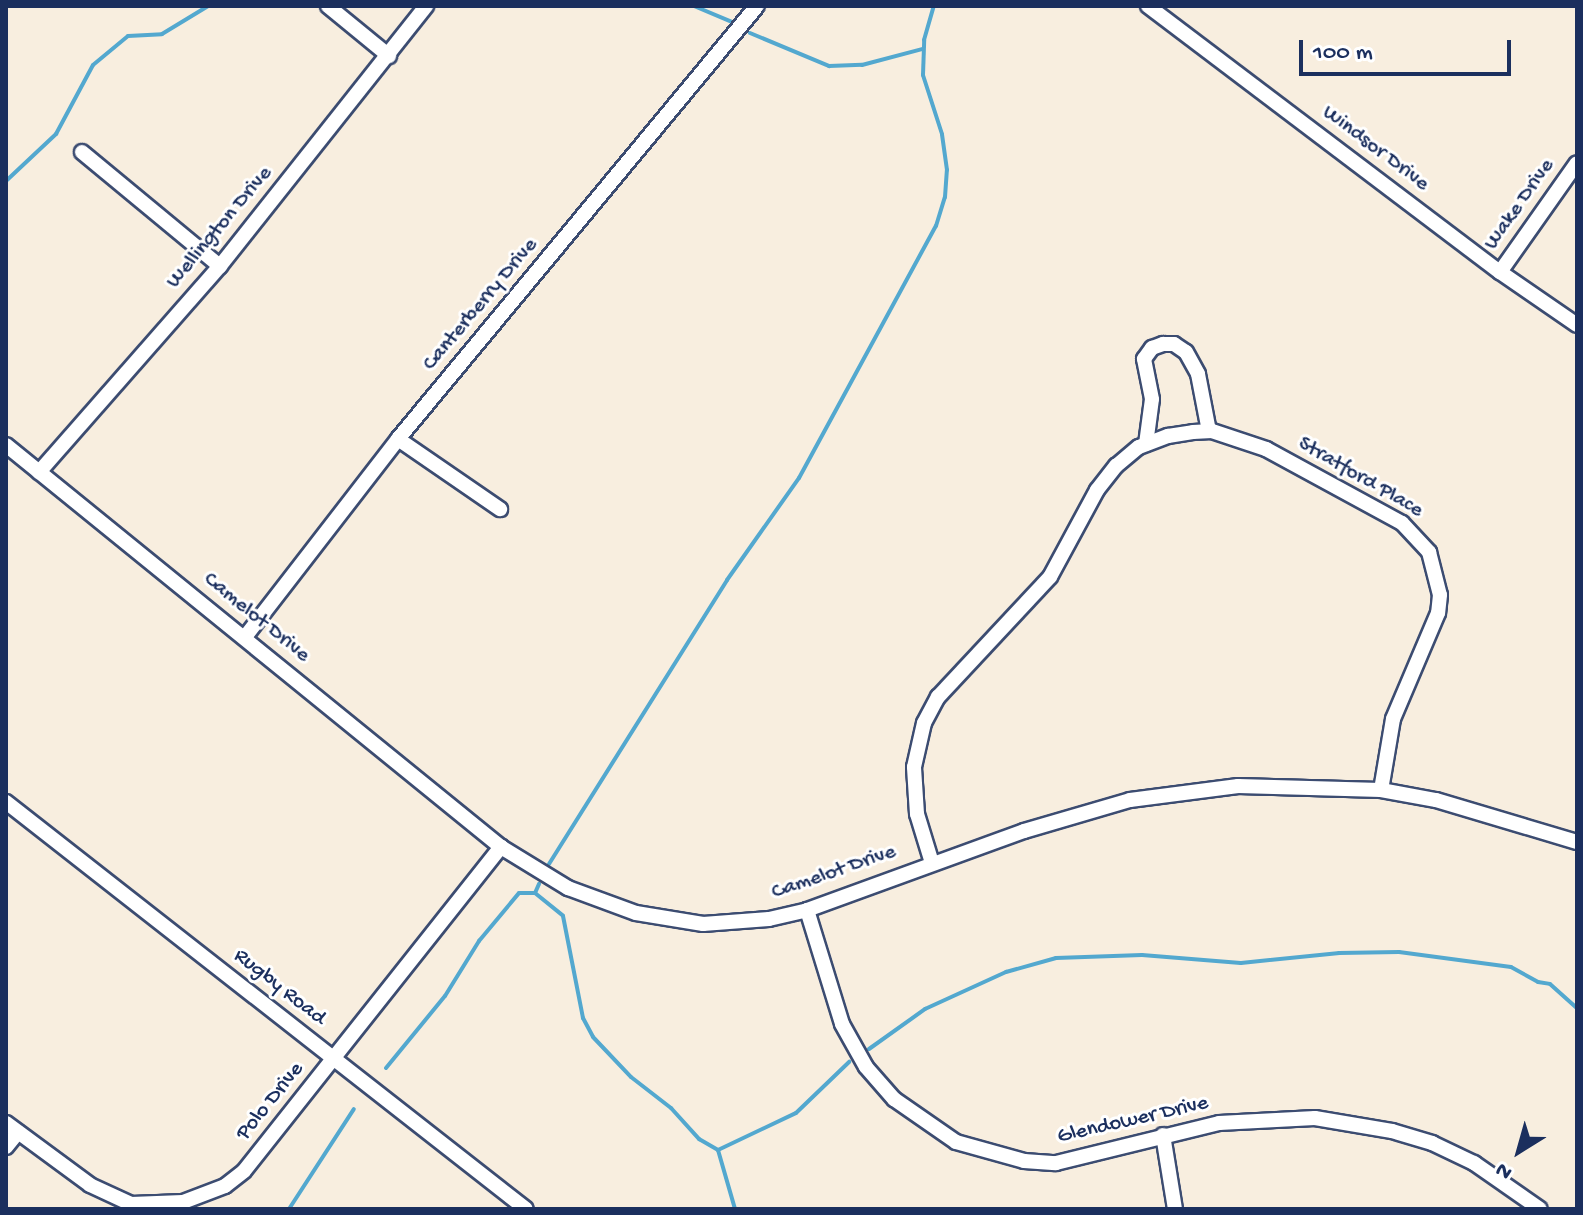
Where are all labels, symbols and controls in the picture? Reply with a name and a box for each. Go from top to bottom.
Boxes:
scale bar [1303,24,1515,74]
text: 100 m [1313,39,1373,68]
street label: Windsor Drive [1316,100,1434,198]
street label: Wake Drive [1479,154,1561,256]
street label: Wellington Drive [161,161,279,295]
street label: Canterberry Drive [418,233,544,377]
street label: Stratford Place [1293,432,1427,524]
street label: Camelot Drive [197,567,315,669]
street label: Camelot Drive [768,839,900,907]
street label: Rugby Road [228,944,330,1032]
street label: Polo Drive [231,1058,311,1146]
street label: Glendower Drive [1055,1091,1211,1151]
north arrow [1479,1111,1559,1191]
text: N [1491,1155,1518,1185]

